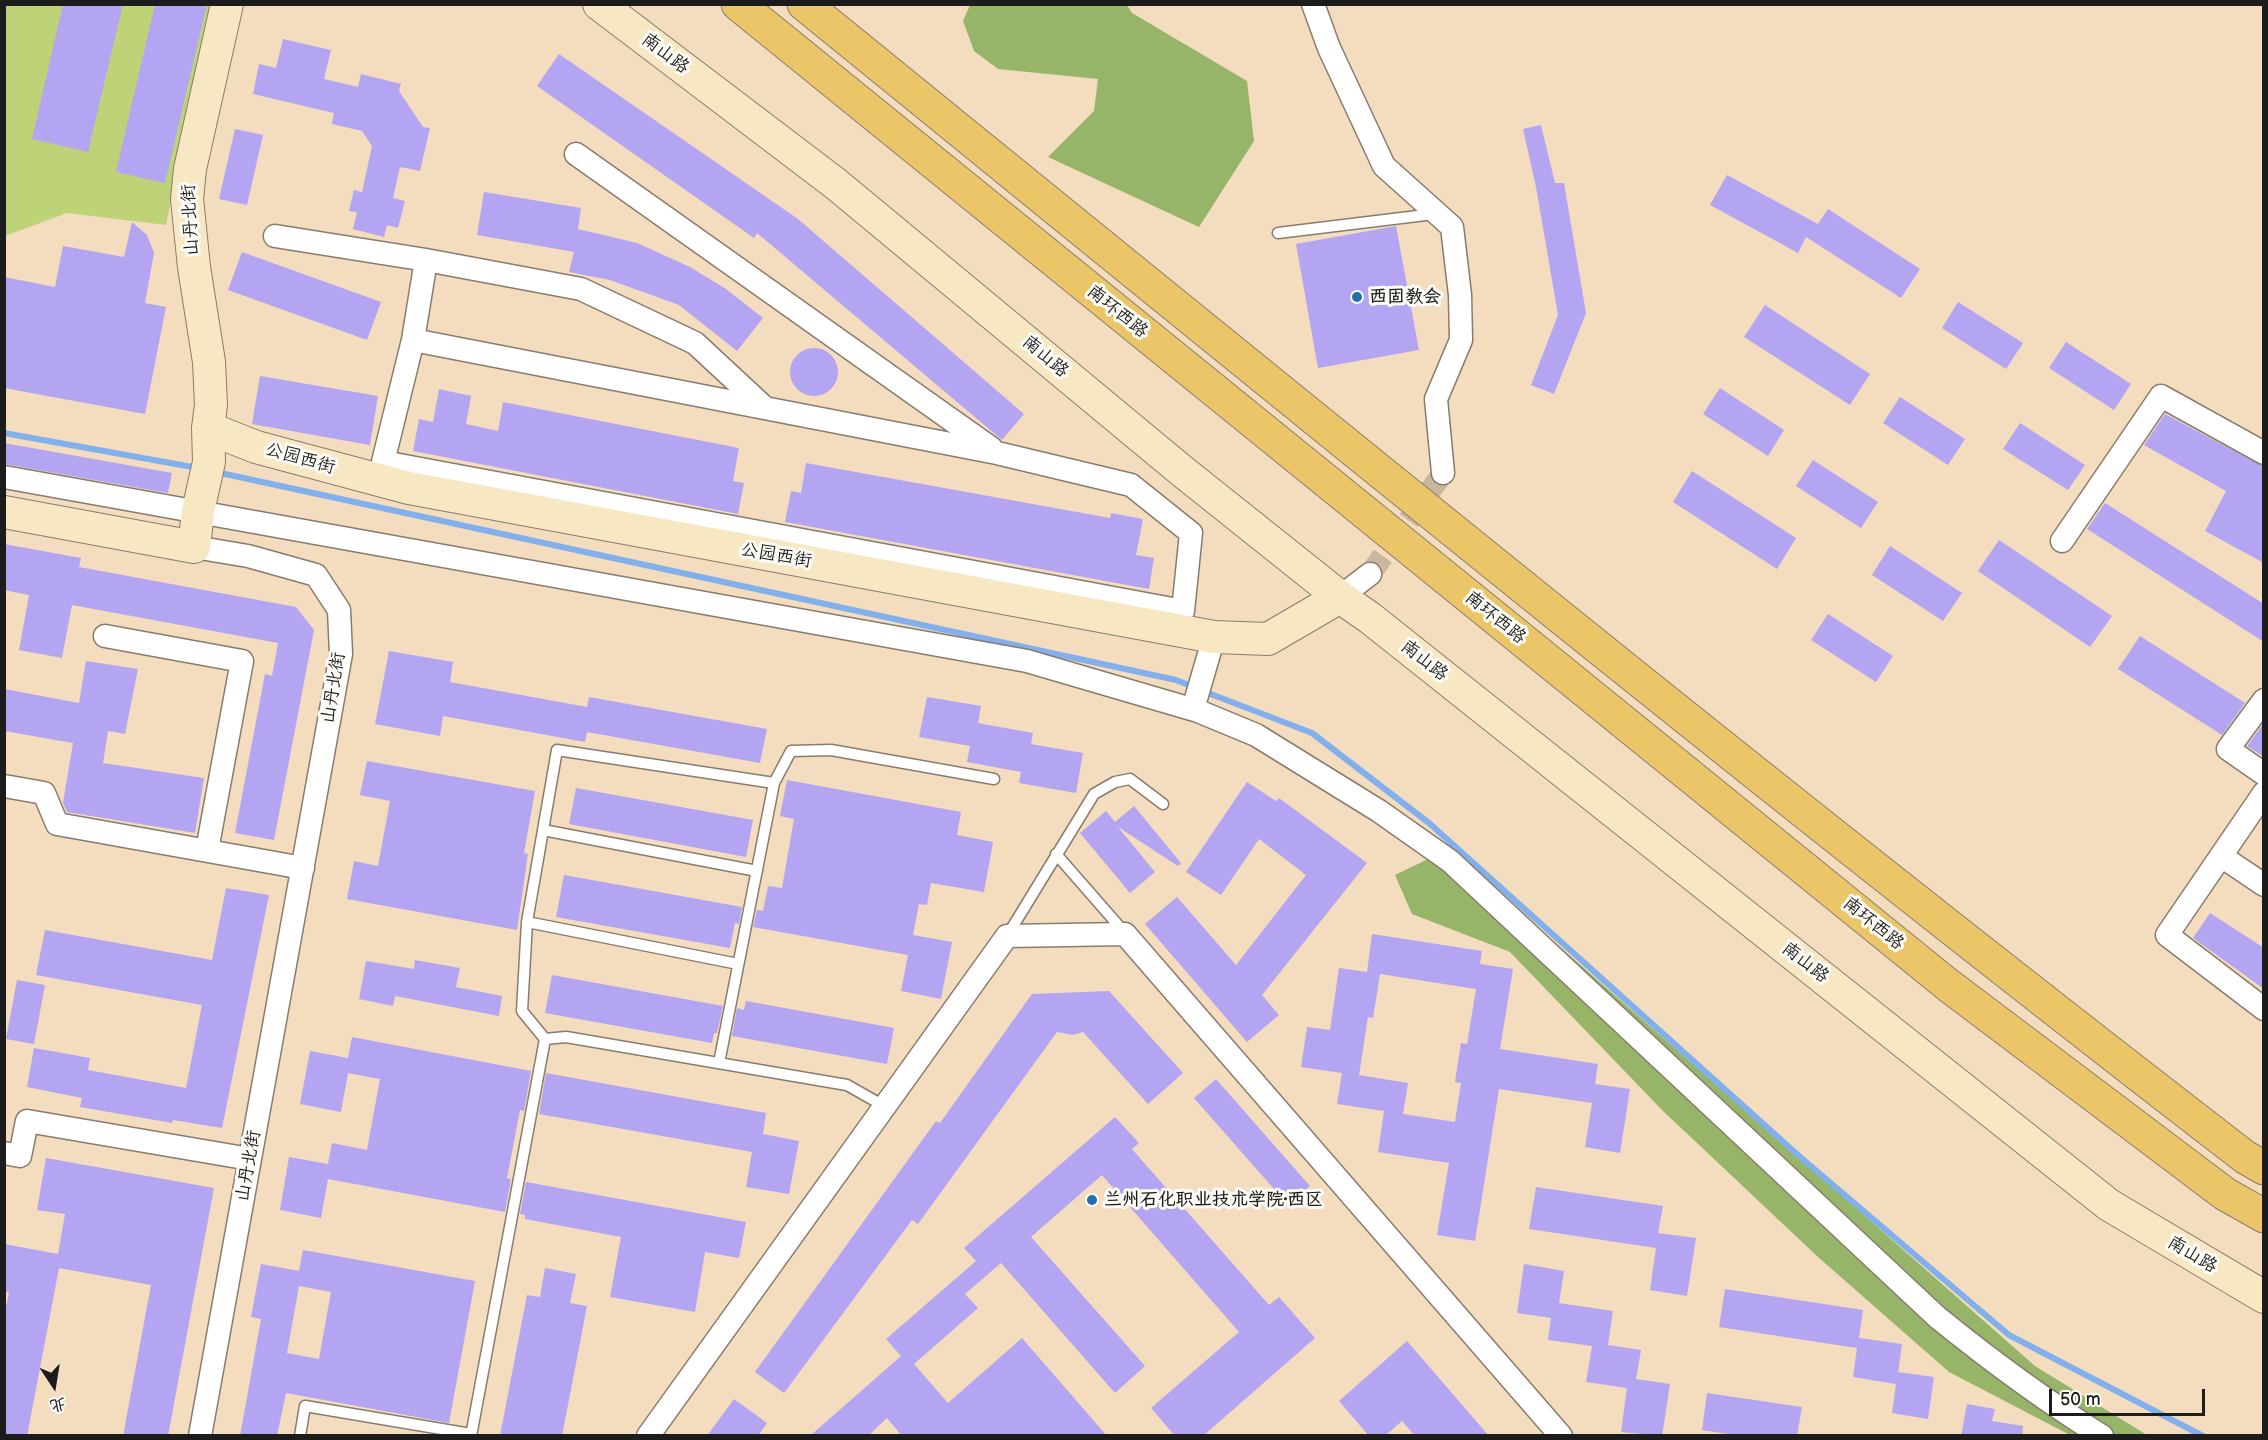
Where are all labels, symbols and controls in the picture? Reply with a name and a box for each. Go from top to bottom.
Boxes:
street label: 南山路 [637,29,693,79]
street label: 山丹北街 [178,183,204,257]
street label: 南环西路 [1082,281,1152,343]
place label: 西固教会 [1369,286,1441,308]
marker: 西固教会 [1350,290,1364,304]
street label: 南山路 [1017,331,1073,383]
street label: 公园西街 [262,439,338,479]
street label: 公园西街 [739,539,813,573]
street label: 南环西路 [1460,587,1530,649]
street label: 南山路 [1396,636,1452,686]
street label: 山丹北街 [318,651,350,725]
street label: 南环西路 [1838,893,1908,955]
street label: 南山路 [1777,938,1833,988]
street label: 山丹北街 [232,1129,266,1203]
place label: 兰州石化职业技术学院·西区 [1104,1189,1323,1211]
marker: 兰州石化职业技术学院·西区 [1085,1193,1099,1207]
street label: 南山路 [2163,1232,2221,1278]
north arrow [24,1356,84,1416]
scale bar [2052,1377,2208,1415]
text: 50 m [2060,1389,2101,1410]
text: 北 [48,1393,68,1415]

